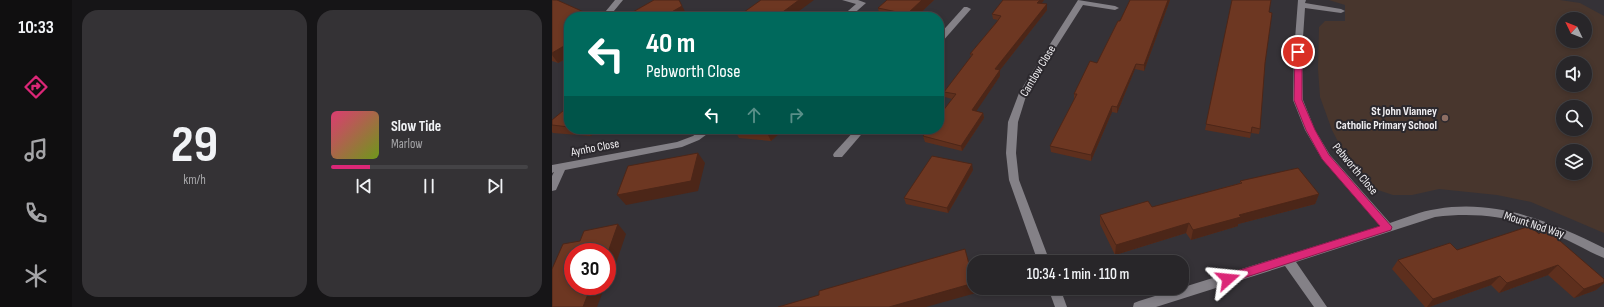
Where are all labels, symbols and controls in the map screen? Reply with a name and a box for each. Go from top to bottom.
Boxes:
north arrow [1556,12,1592,48]
map controls [1556,12,1592,180]
text: 10:33 [18,17,54,38]
text: 40 m [646,27,695,60]
icon: left [580,28,632,80]
pin [1281,35,1315,69]
icon: arrive [1287,41,1309,63]
street label: Cantlow Close [1017,43,1059,99]
button: sound [1556,56,1592,92]
text: Pebworth Close [646,61,740,82]
icon: directions [22,73,50,101]
button: search [1556,100,1592,136]
icon: left [701,104,723,126]
icon: ahead [743,104,765,126]
icon: right [785,104,807,126]
place label: St John Vianney Catholic Primary School [1336,104,1437,133]
marker: St John Vianney Catholic Primary School [1440,113,1450,123]
text: 29 [171,114,218,177]
text: Slow Tide [391,117,441,136]
icon: music [22,136,50,164]
text: Marlow [391,136,423,152]
street label: Aynho Close [569,136,621,160]
street label: Pebworth Close [1329,140,1381,198]
button: layers [1556,144,1592,180]
text: km/h [183,172,206,188]
icon: previous [353,175,375,197]
icon: pause [418,175,440,197]
icon: next [484,175,506,197]
icon: phone [22,199,50,227]
street label: Mount Nod Way [1502,208,1566,242]
speed limit sign: 30 [564,243,616,295]
position arrow [1207,258,1249,300]
icon: climate [22,262,50,290]
text: 10:34 · 1 min · 110 m [1027,265,1129,284]

